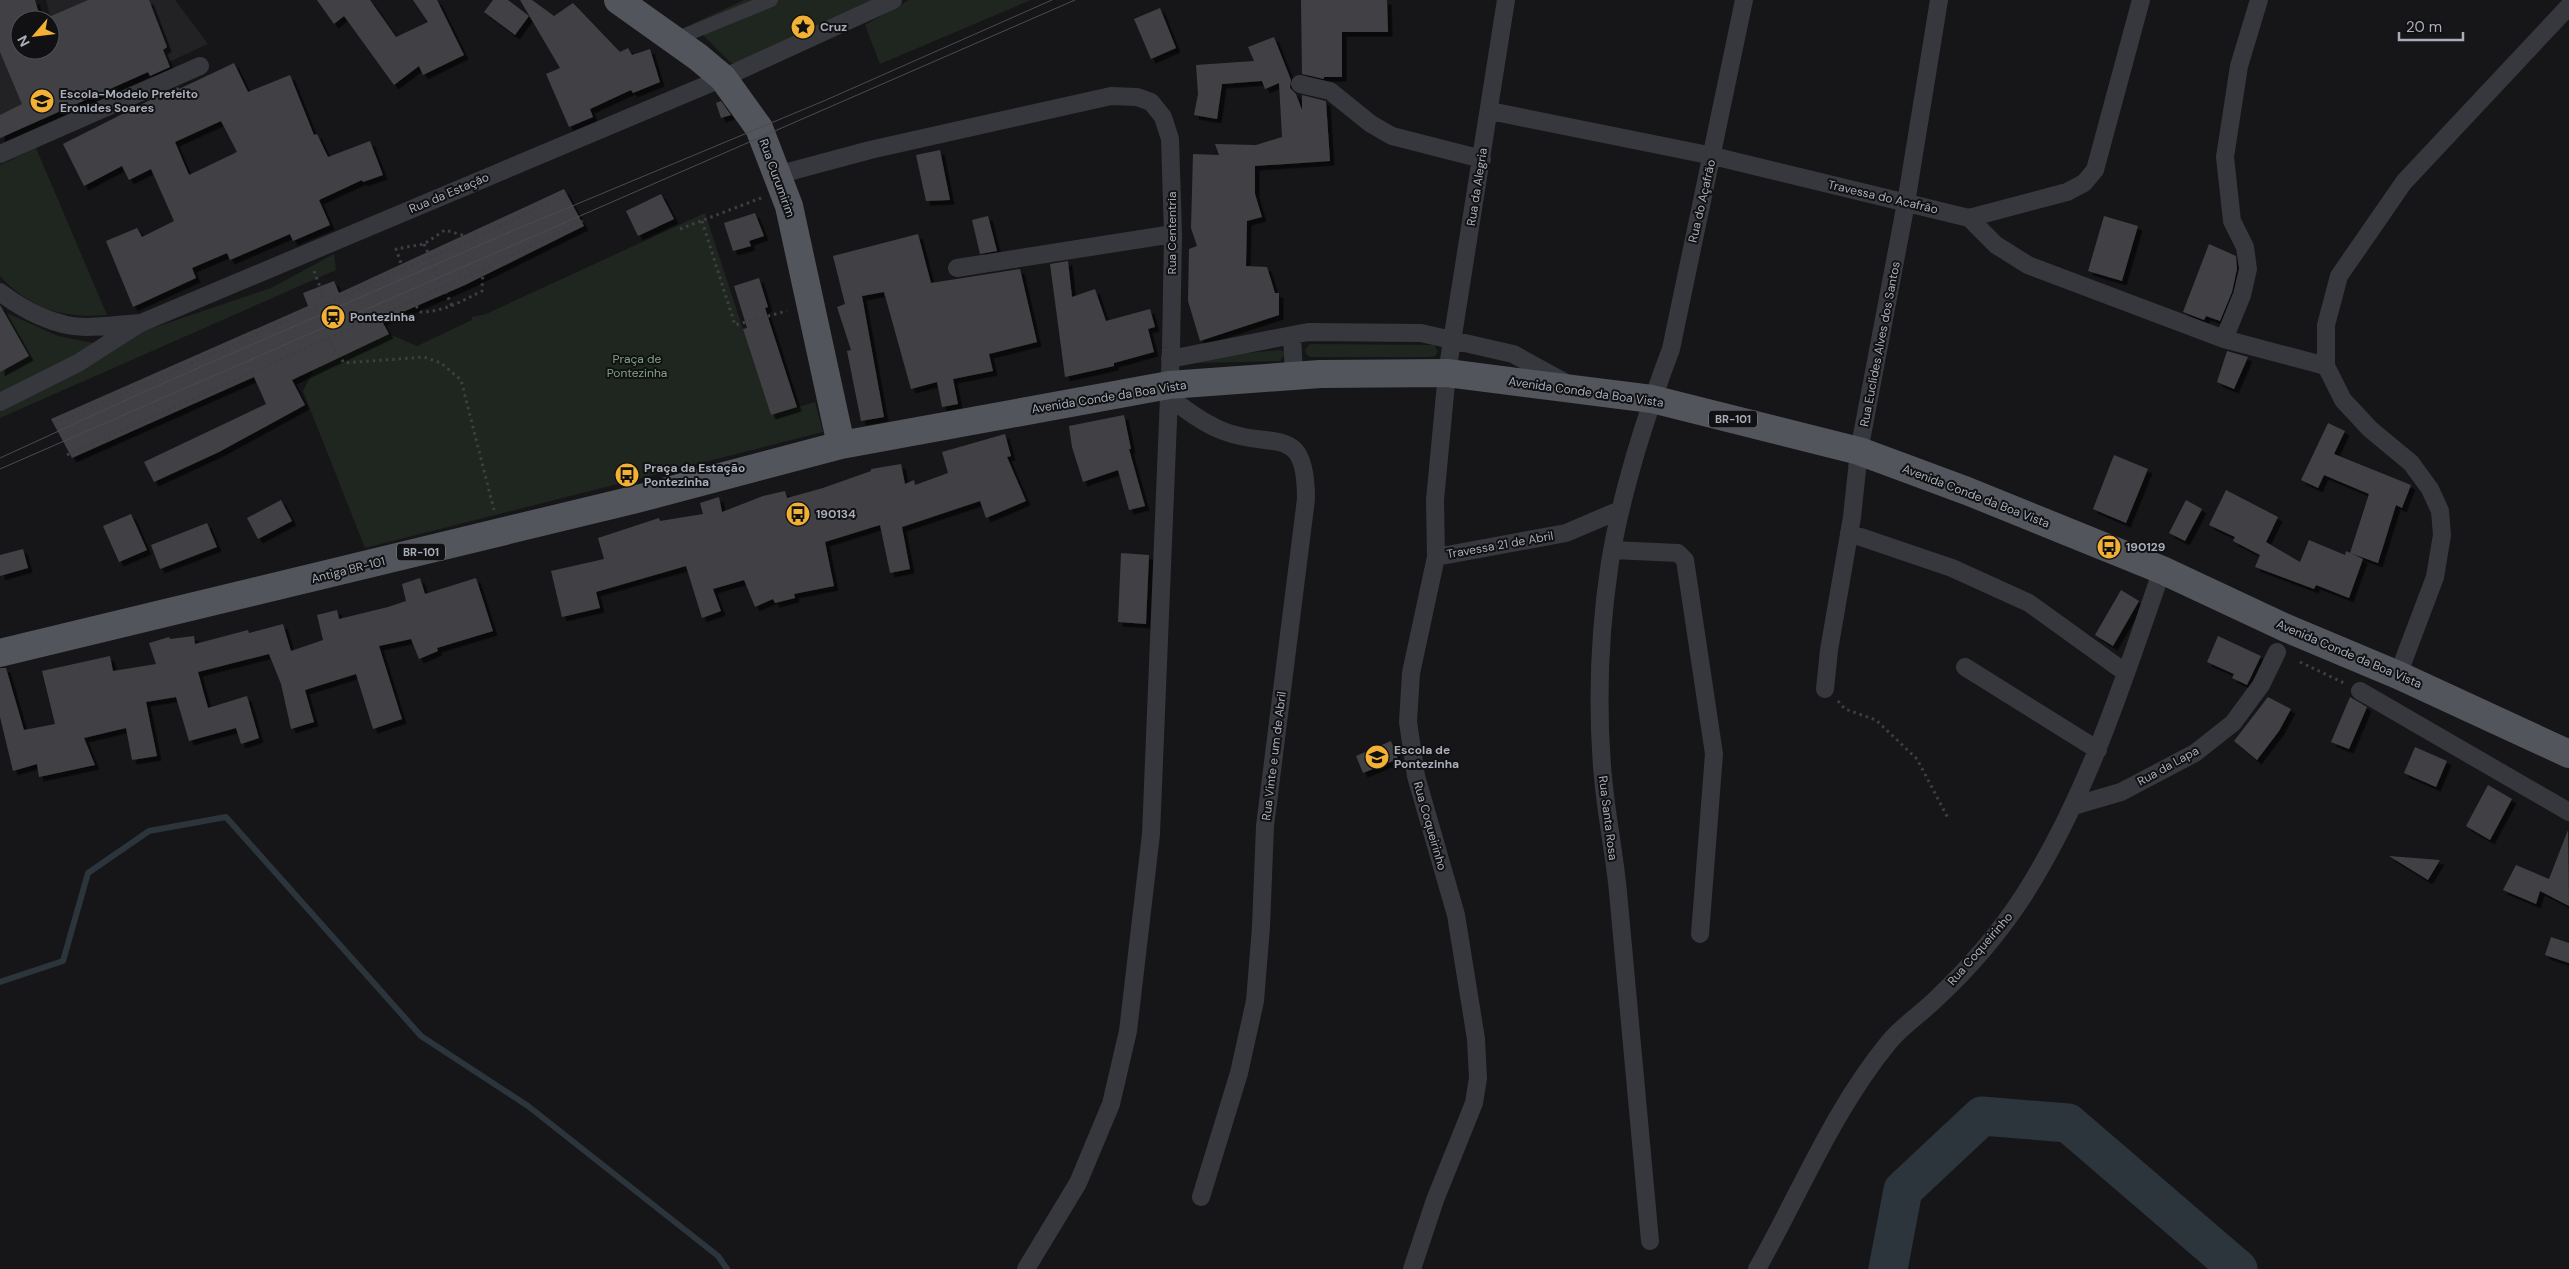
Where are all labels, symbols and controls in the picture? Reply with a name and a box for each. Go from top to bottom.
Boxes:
north arrow [10,10,60,60]
scale bar [2399,10,2463,42]
place icon: Cruz [790,14,816,40]
text: 20 m [2406,17,2442,37]
place label: Cruz [820,19,847,35]
text: N [13,32,34,50]
place label: Escola-Modelo Prefeito Eronides Soares [60,86,198,116]
school or university icon: Escola-Modelo Prefeito Eronides Soares [29,88,55,114]
street label: Rua Curumirim [755,137,799,219]
street label: Rua da Alegria [1463,147,1491,227]
street label: Rua do Açafrão [1685,158,1719,244]
street label: Rua da Estação [407,169,491,217]
street label: Travessa do Acafrão [1826,177,1940,217]
street label: Rua Cententria [1164,192,1180,274]
street label: Rua Euclides Alves dos Santos [1856,260,1904,428]
station icon: Pontezinha [320,304,346,330]
place label: Pontezinha [350,309,415,325]
park label: Praça de Pontezinha [607,351,667,381]
street label: Avenida Conde da Boa Vista [1507,373,1665,411]
street label: Avenida Conde da Boa Vista [1030,377,1188,417]
road number: BR-101 [1709,410,1757,428]
place label: Praça da Estação Pontezinha [644,460,745,490]
street label: Avenida Conde da Boa Vista [1900,460,2052,532]
bus stop icon: Praça da Estação Pontezinha [614,462,640,488]
bus stop icon: 190134 [785,501,811,527]
place label: 190134 [816,506,856,522]
street label: Travessa 21 de Abril [1445,528,1555,562]
bus stop icon: 190129 [2096,534,2122,560]
place label: 190129 [2126,539,2166,555]
road number: BR-101 [397,544,445,560]
street label: Antiga BR-101 [309,553,387,587]
street label: Avenida Conde da Boa Vista [2274,616,2424,692]
street label: Rua Vinte e um de Abril [1258,691,1290,821]
place label: Escola de Pontezinha [1394,742,1459,772]
street label: Rua da Lapa [2134,743,2202,789]
school or university icon: Escola de Pontezinha [1364,744,1390,770]
street label: Rua Santa Rosa [1595,775,1621,861]
street label: Rua Coqueirinho [1410,780,1450,872]
street label: Rua Coqueirinho [1944,909,2016,989]

